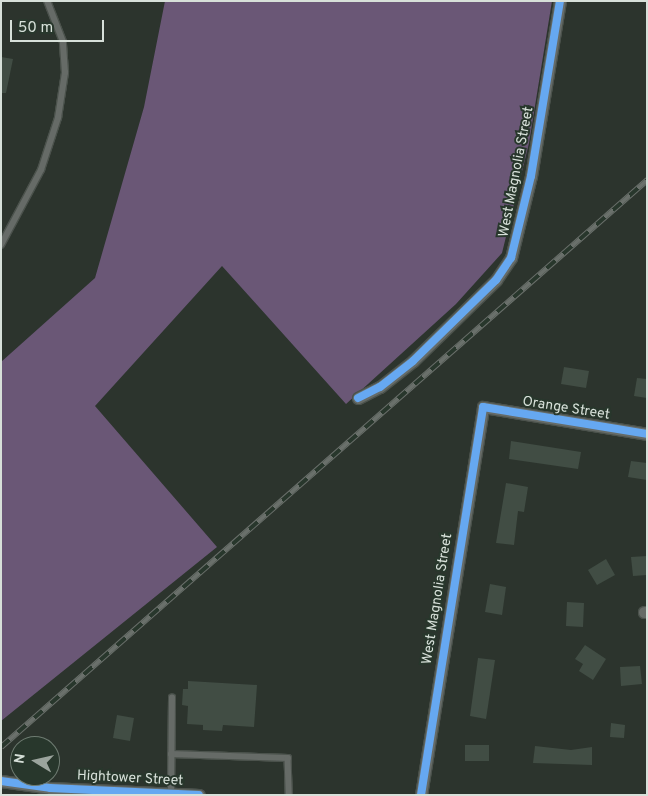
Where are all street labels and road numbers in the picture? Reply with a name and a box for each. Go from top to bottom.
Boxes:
street label: West Magnolia Street [496,105,538,239]
street label: Orange Street [521,394,611,424]
street label: West Magnolia Street [419,532,457,666]
street label: Hightower Street [76,768,184,790]

